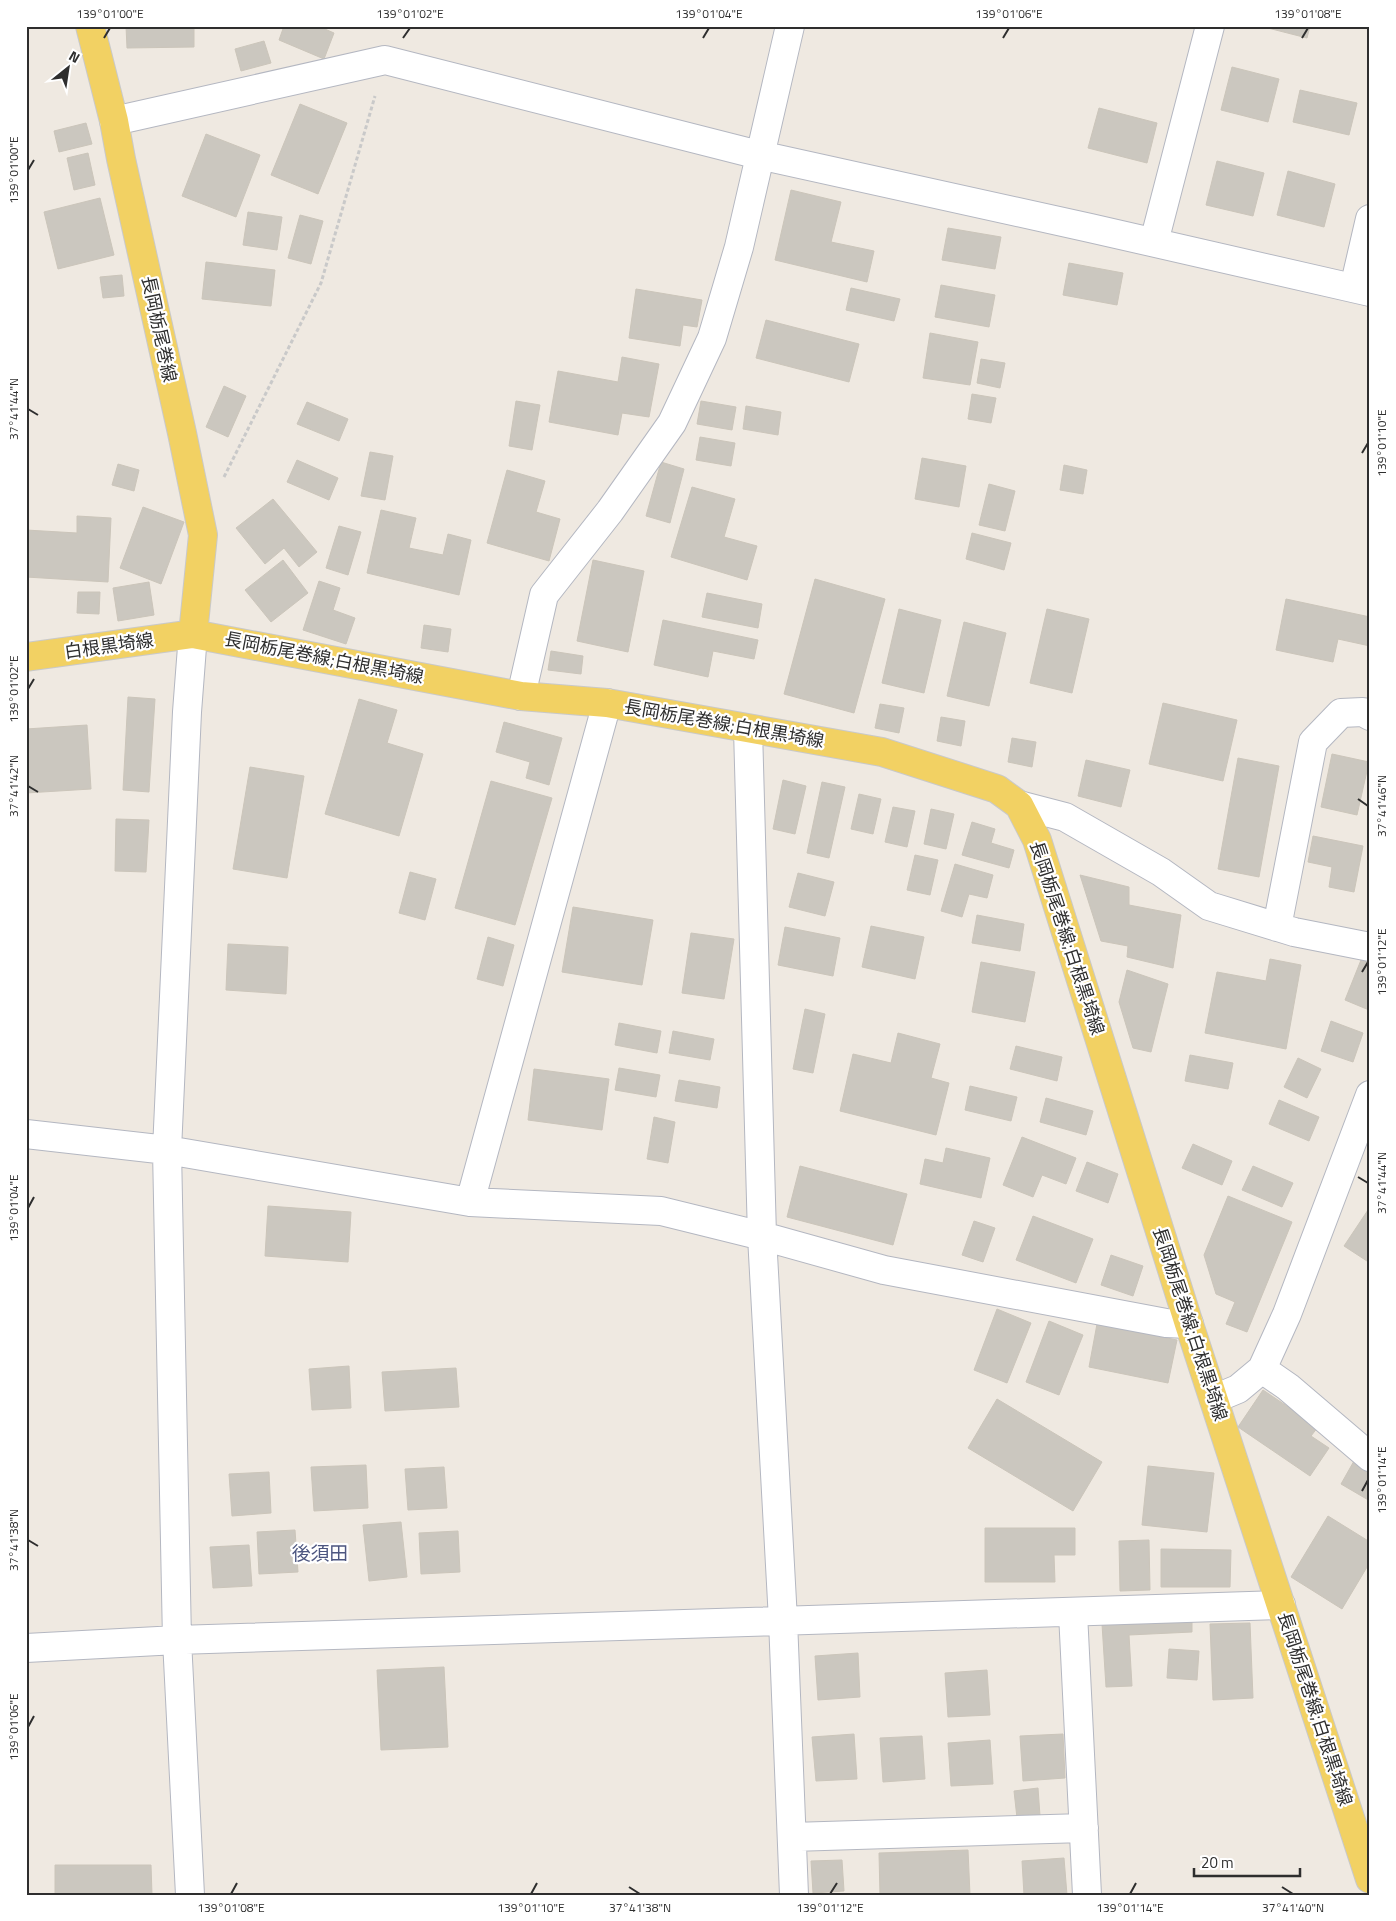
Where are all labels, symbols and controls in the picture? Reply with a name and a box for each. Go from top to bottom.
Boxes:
text: 139°01'00"E [76,4,144,23]
text: 139°01'02"E [376,4,444,23]
text: 139°01'04"E [675,4,743,23]
text: 139°01'06"E [975,4,1043,23]
text: 139°01'08"E [1274,4,1342,23]
north arrow [42,42,92,92]
text: N [65,45,84,68]
text: 139°01'00"E [4,136,23,204]
street label: 長岡栃尾巻線 [135,273,184,385]
text: 37°41'44"N [4,378,23,440]
text: 139°01'10"E [1372,409,1391,477]
street label: 長岡栃尾巻線;白根黒埼線 [222,625,426,690]
street label: 白根黒埼線 [62,626,155,665]
text: 139°01'02"E [4,655,23,723]
street label: 長岡栃尾巻線;白根黒埼線 [622,693,826,754]
text: 37°41'42"N [4,755,23,817]
text: 37°41'46"N [1372,775,1391,837]
street label: 長岡栃尾巻線;白根黒埼線 [1023,837,1112,1038]
text: 139°01'12"E [1372,928,1391,996]
text: 37°41'44"N [1372,1152,1391,1214]
text: 139°01'04"E [4,1174,23,1242]
street label: 長岡栃尾巻線;白根黒埼線 [1146,1223,1235,1424]
text: 139°01'14"E [1372,1446,1391,1514]
text: 37°41'38"N [4,1509,23,1571]
district label: 後須田 [291,1538,349,1567]
street label: 長岡栃尾巻線;白根黒埼線 [1271,1608,1360,1809]
text: 139°01'06"E [4,1693,23,1761]
scale bar [1194,1846,1300,1878]
text: 20 m [1201,1851,1234,1874]
text: 139°01'08"E [197,1898,265,1917]
text: 139°01'10"E [497,1898,565,1917]
text: 37°41'38"N [609,1898,671,1917]
text: 139°01'12"E [796,1898,864,1917]
text: 139°01'14"E [1096,1898,1164,1917]
text: 37°41'40"N [1262,1898,1324,1917]

